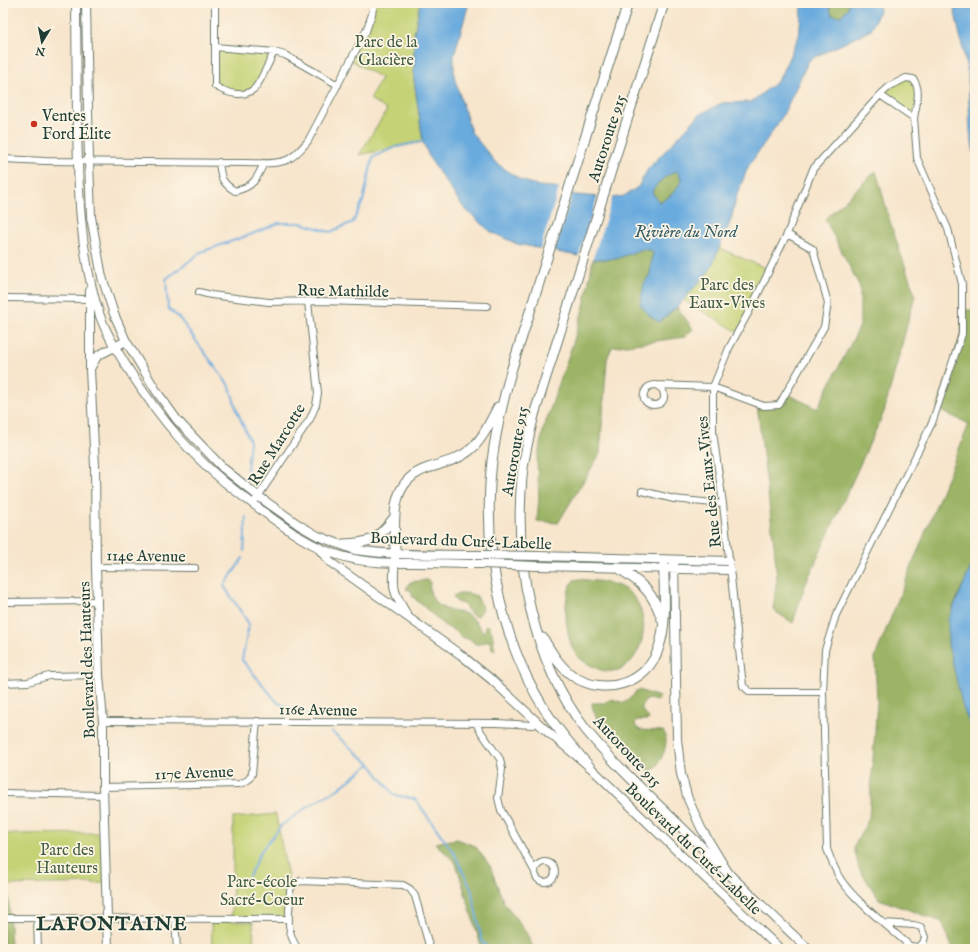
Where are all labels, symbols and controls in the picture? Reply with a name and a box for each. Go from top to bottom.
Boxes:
north arrow [22,22,62,62]
park label: Parc de la Glacière [355,33,418,71]
text: N [34,43,47,59]
street label: Autoroute 915 [584,92,632,186]
place label: Ventes Ford Élite [41,107,111,145]
marker: Ventes Ford Élite [29,119,39,129]
water label: Rivière du Nord [635,222,738,243]
park label: Parc des Eaux-Vives [689,276,765,314]
street label: Rue Mathilde [297,281,389,303]
street label: Rue Marcotte [245,400,311,490]
street label: Autoroute 915 [498,405,534,499]
street label: Rue des Eaux-Vives [693,415,727,549]
street label: Boulevard du Curé-Labelle [370,529,552,555]
street label: 114e Avenue [106,546,186,568]
street label: Boulevard des Hauteurs [75,580,101,739]
street label: 116e Avenue [279,700,357,722]
street label: Autoroute 915 [588,712,665,793]
street label: 117e Avenue [154,763,234,785]
street label: Boulevard du Curé-Labelle [620,779,765,920]
park label: Parc des Hauteurs [36,841,98,879]
park label: Parc-école Sacré-Coeur [220,873,304,911]
district label: LAFONTAINE [36,912,188,937]

